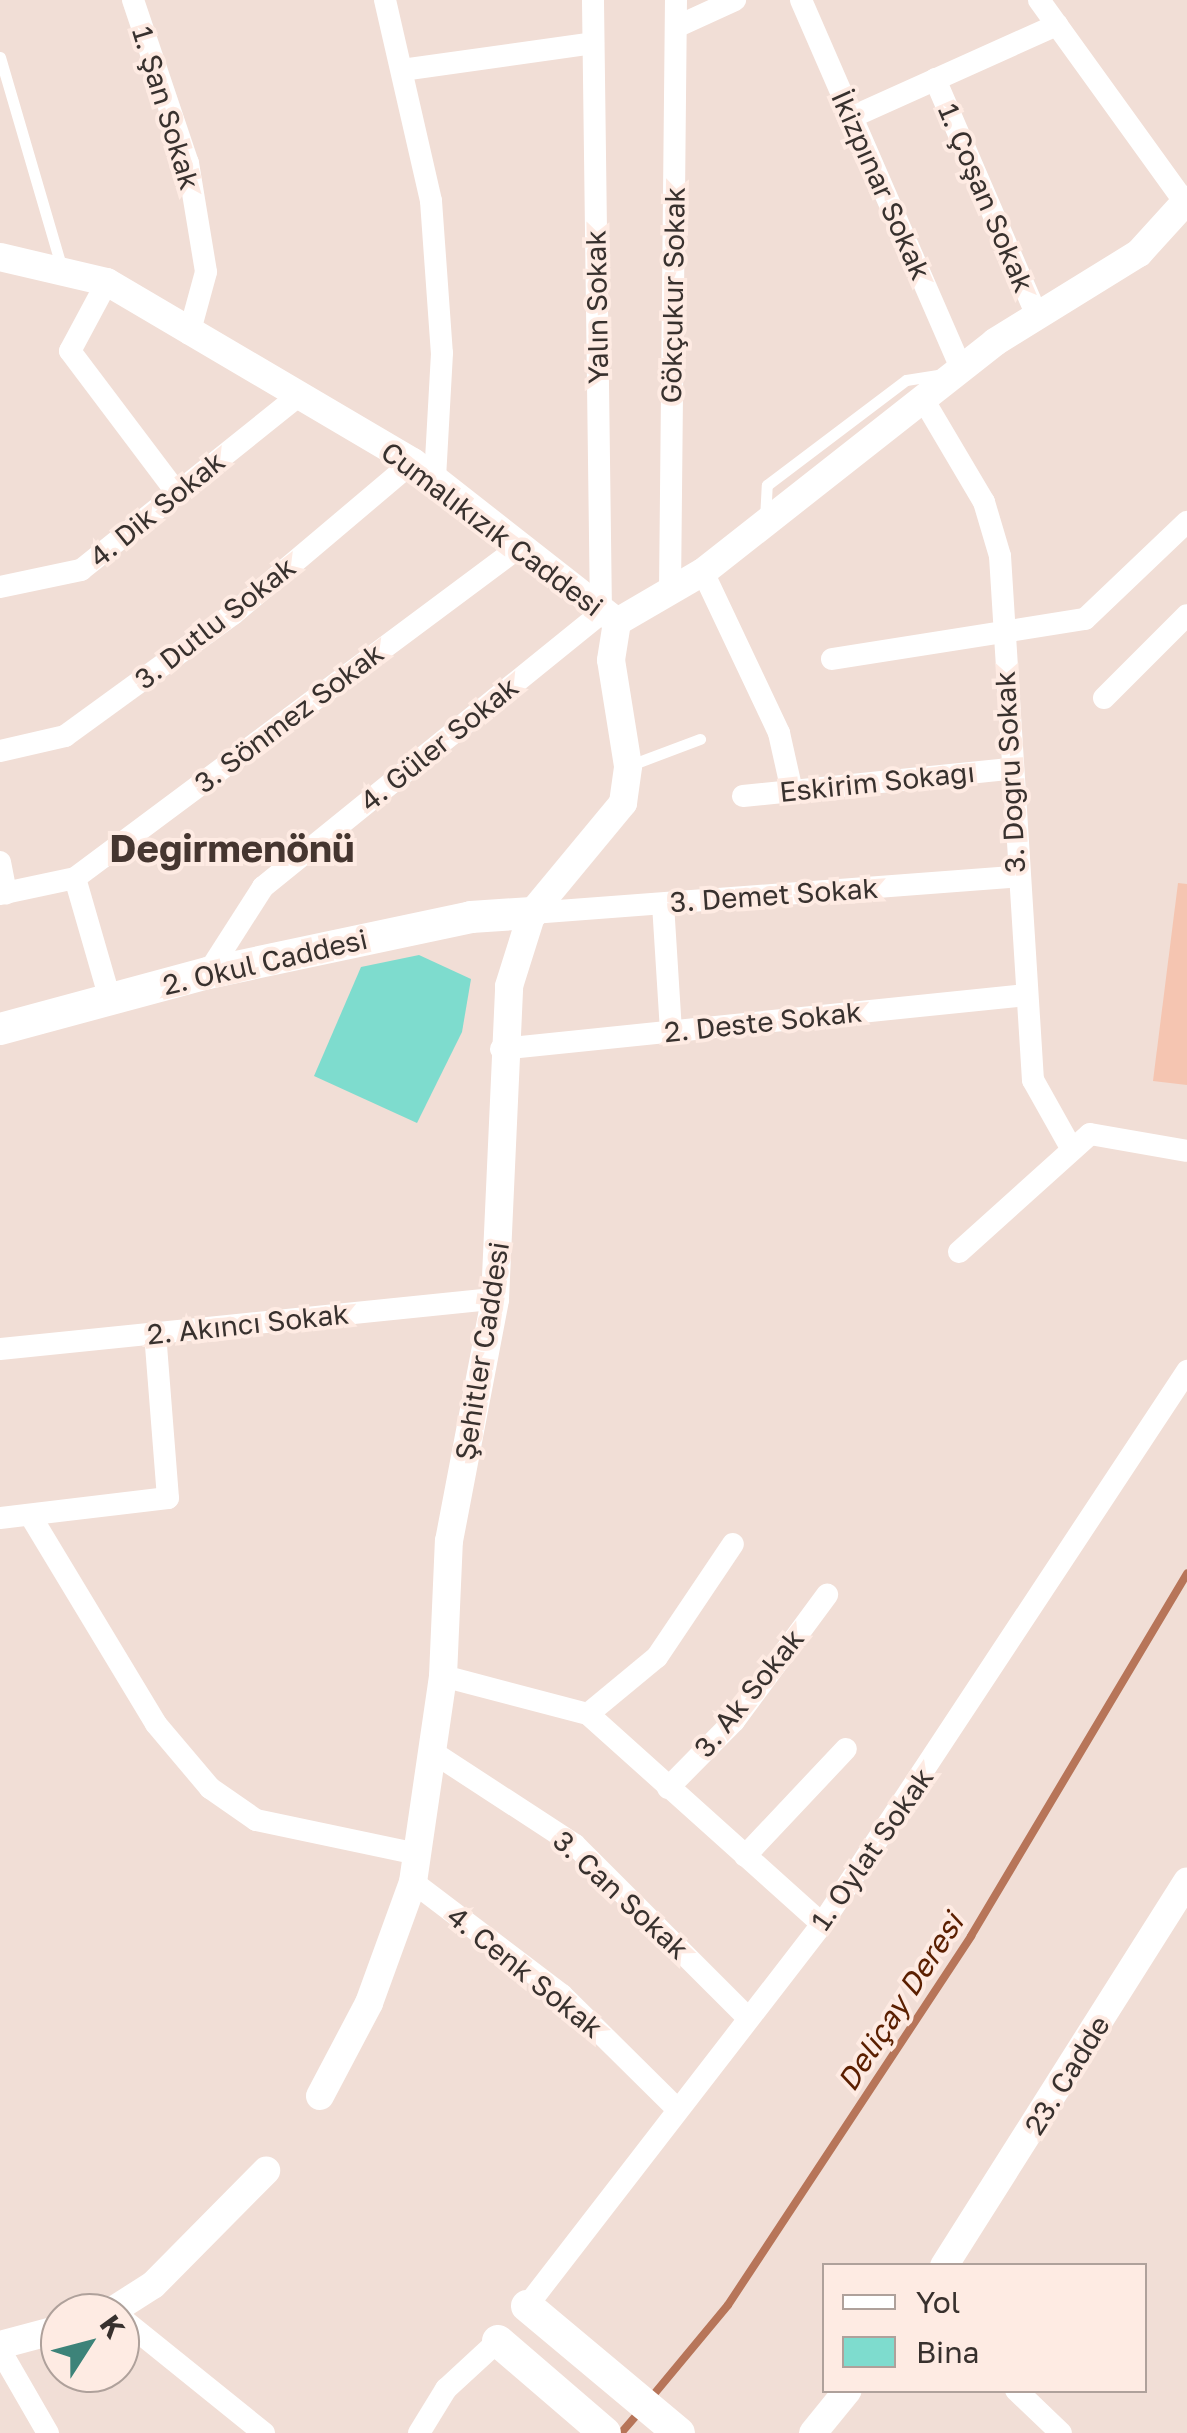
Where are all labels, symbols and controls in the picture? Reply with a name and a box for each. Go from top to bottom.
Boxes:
street label: 1. Şan Sokak [125,22,207,194]
street label: İkizpınar Sokak [824,85,938,285]
street label: 1. Çoşan Sokak [931,99,1041,297]
street label: Gökçukur Sokak [654,186,692,404]
street label: Yalın Sokak [579,230,615,384]
street label: Cumalıkızık Caddesi [375,435,609,623]
street label: 4. Dik Sokak [83,444,231,574]
street label: 3. Dutlu Sokak [128,550,302,696]
street label: 3. Sönmez Sokak [188,636,390,800]
street label: 4. Güler Sokak [353,670,525,818]
street label: 3. Doğru Sokak [988,670,1032,874]
street label: Eskirim Sokağı [778,755,976,809]
district label: Değirmenönü [109,825,355,871]
street label: 3. Demet Sokak [669,871,879,919]
street label: 2. Okul Caddesi [159,922,371,1002]
street label: 2. Deste Sokak [662,995,864,1049]
street label: Şehitler Caddesi [448,1239,516,1463]
street label: 2. Akıncı Sokak [145,1297,351,1351]
street label: 3. Ak Sokak [687,1622,811,1764]
street label: 1. Oylat Sokak [804,1762,940,1936]
street label: 3. Can Sokak [546,1824,696,1966]
street label: 4. Cenk Sokak [441,1899,609,2045]
water label: Deliçay Deresi [829,1907,971,2097]
street label: 23. Cadde [1017,2009,1117,2141]
legend [822,2263,1147,2393]
text: Yol [916,2284,960,2320]
north arrow [40,2293,140,2393]
text: K [94,2308,132,2344]
text: Bina [916,2334,980,2370]

